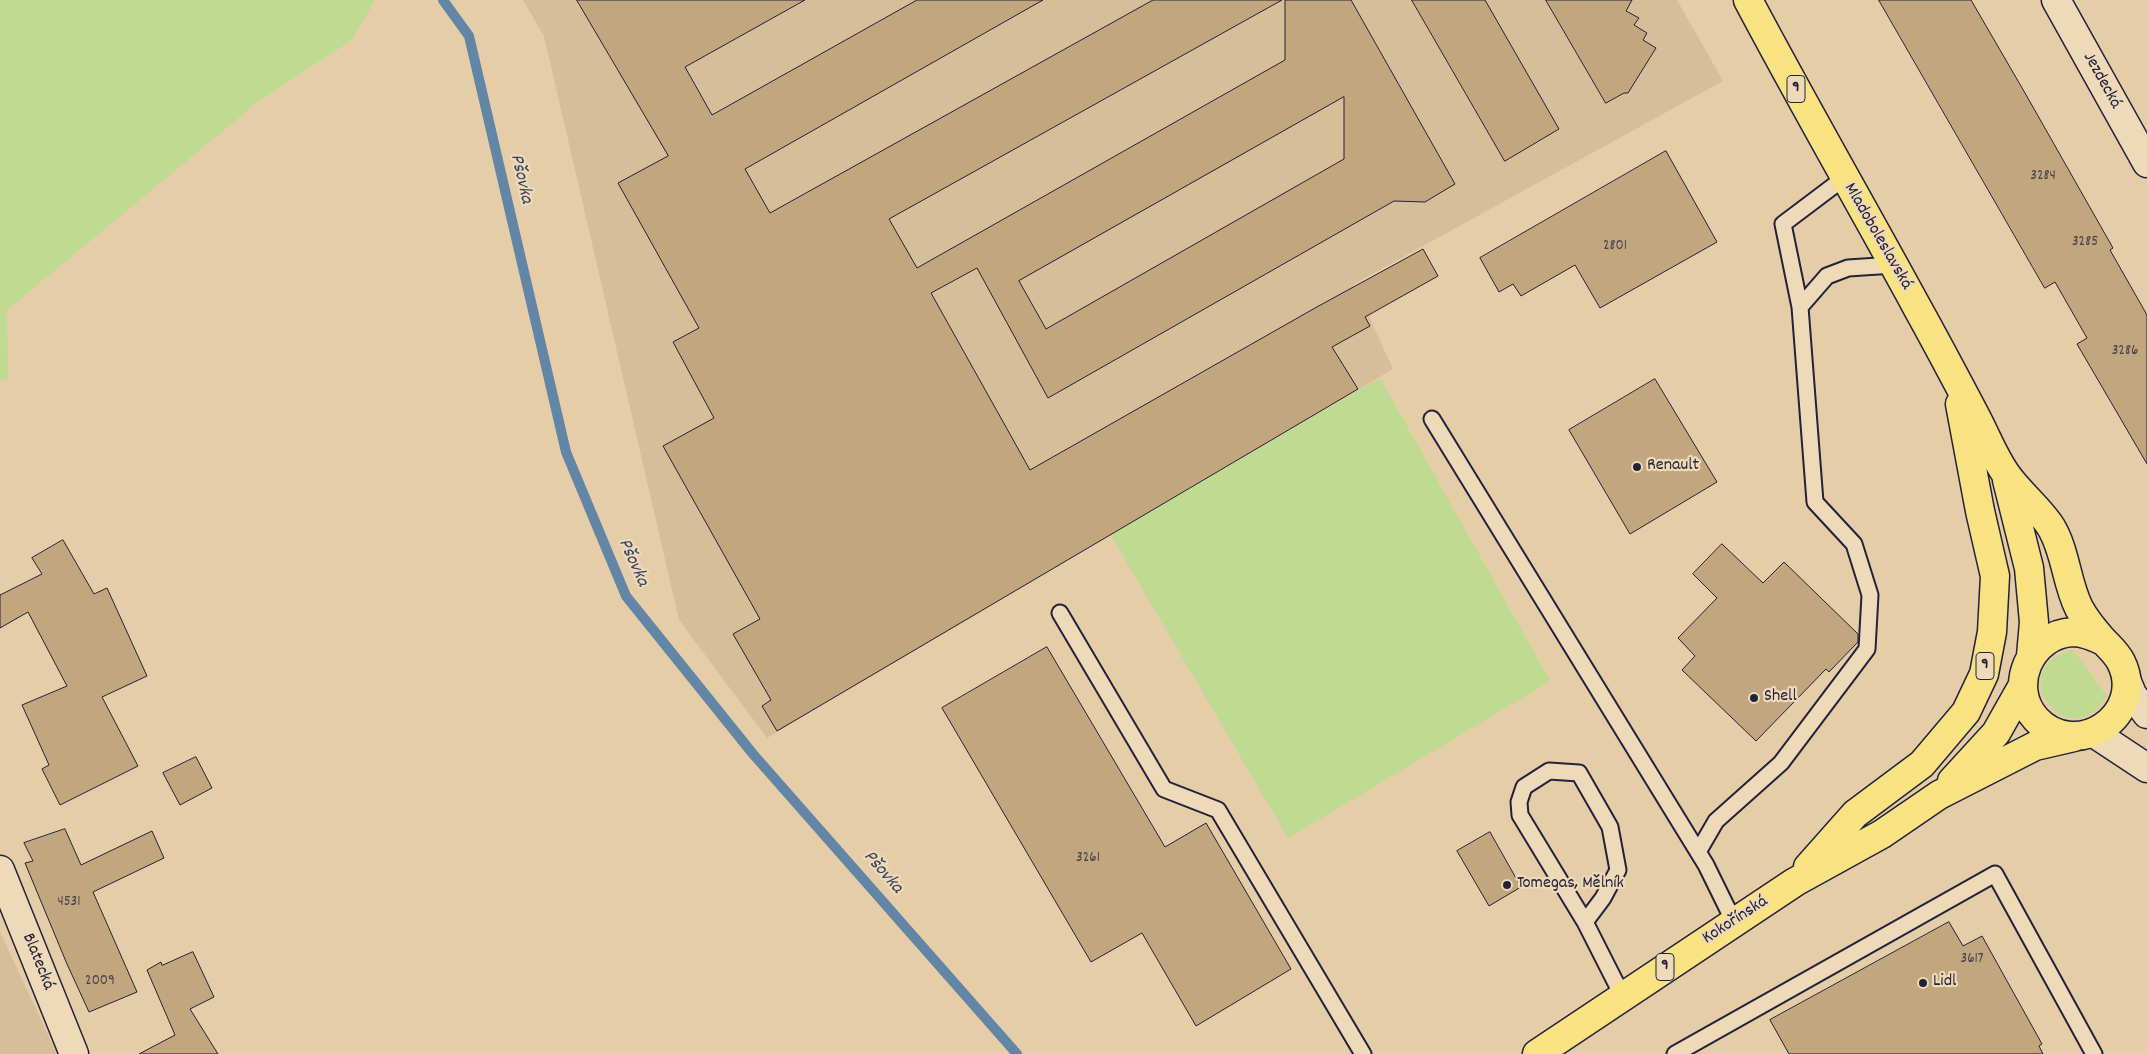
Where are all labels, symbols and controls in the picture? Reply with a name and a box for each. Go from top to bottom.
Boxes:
street label: Jezdecká [2077,49,2125,113]
road number: 9 [1787,76,1805,102]
water label: Pšovka [503,152,537,206]
house number: 3284 [2030,168,2056,186]
street label: Mladoboleslavská [1838,180,1916,294]
house number: 3285 [2072,234,2098,252]
house number: 2801 [1603,238,1627,256]
house number: 3286 [2112,343,2138,361]
place label: Renault [1647,456,1699,478]
marker: Renault [1631,461,1643,473]
water label: Pšovka [611,536,653,590]
road number: 9 [1976,652,1994,679]
place label: Shell [1764,687,1797,709]
marker: Shell [1748,692,1760,704]
water label: Pšovka [857,847,907,899]
house number: 3261 [1076,850,1100,868]
place label: Tomegas, Mělník [1517,874,1624,896]
marker: Tomegas, Mělník [1501,879,1513,891]
street label: Kokořínská [1699,892,1773,950]
house number: 4531 [57,894,81,912]
street label: Blatecká [16,930,58,994]
house number: 3617 [1960,951,1984,969]
road number: 9 [1656,954,1674,980]
place label: Lidl [1933,972,1956,994]
house number: 2009 [85,973,115,991]
marker: Lidl [1917,977,1929,989]

